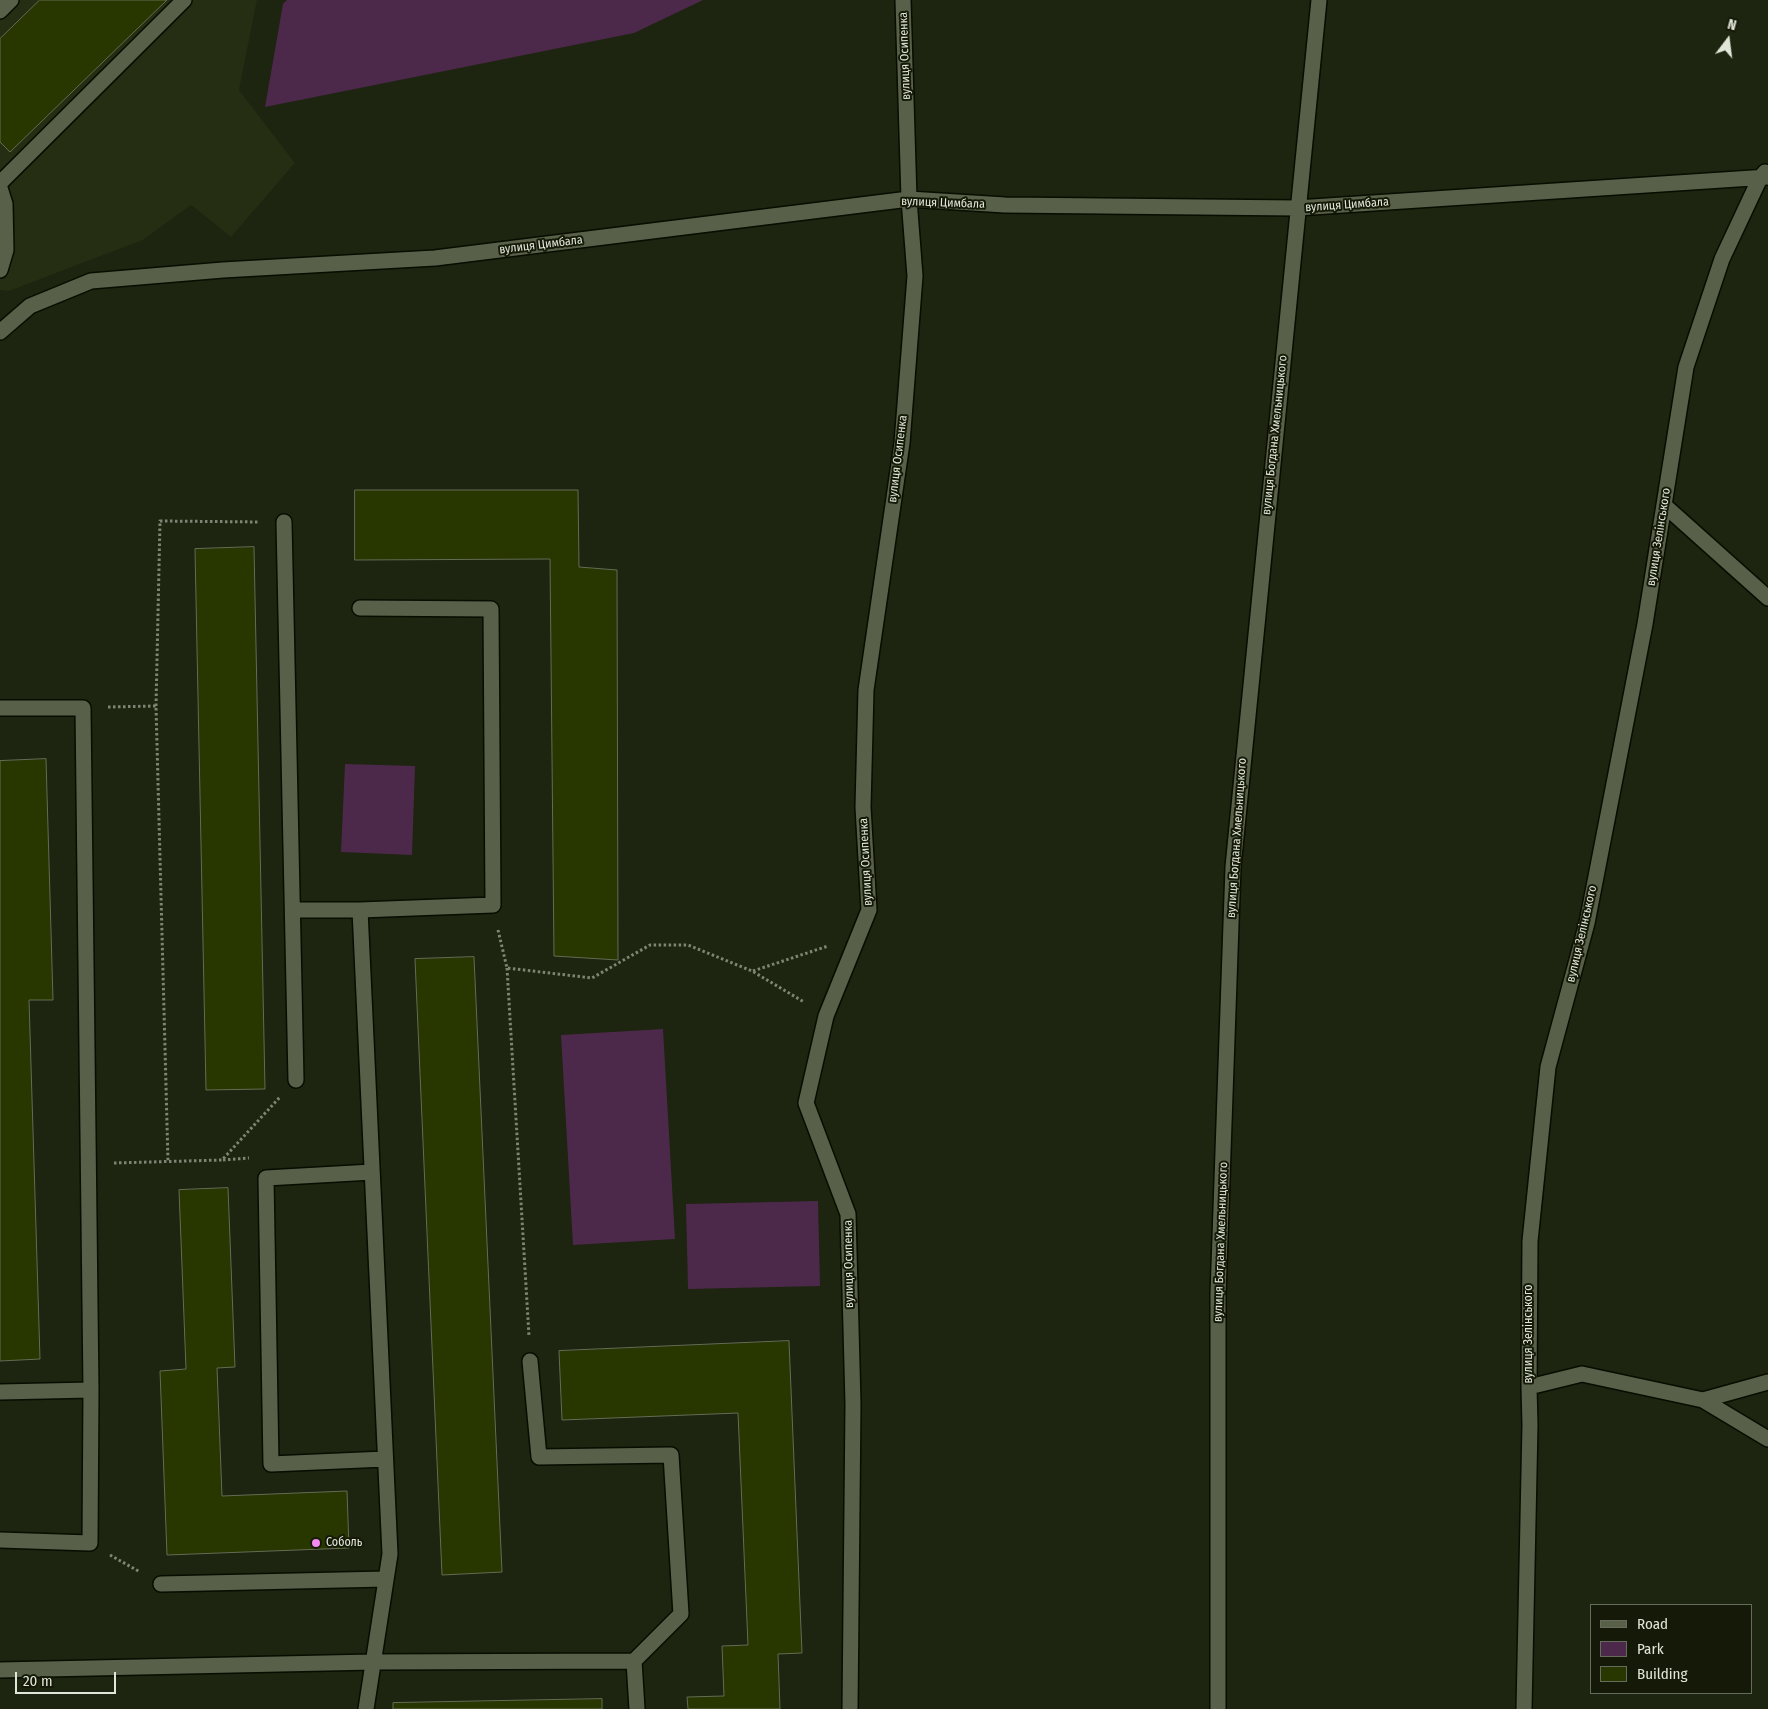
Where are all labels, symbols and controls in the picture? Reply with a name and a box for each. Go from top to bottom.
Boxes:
street label: вулиця Осипенка [896,12,914,100]
north arrow [1703,15,1753,65]
text: N [1726,16,1738,34]
street label: вулиця Цимбала [901,194,985,212]
street label: вулиця Цимбала [1305,195,1389,215]
street label: вулиця Цимбала [499,233,583,257]
street label: вулиця Богдана Хмельницького [1259,354,1291,516]
street label: вулиця Осипенка [885,414,911,504]
street label: вулиця Зелінського [1644,487,1674,587]
street label: вулиця Богдана Хмельницького [1224,757,1250,919]
street label: вулиця Осипенка [857,818,875,906]
street label: вулиця Зелінського [1564,884,1600,984]
street label: вулиця Богдана Хмельницького [1211,1162,1231,1322]
street label: вулиця Осипенка [841,1220,857,1308]
street label: вулиця Зелінського [1522,1284,1536,1384]
place label: Соболь [326,1536,362,1550]
marker: Соболь [310,1537,322,1549]
legend [1590,1604,1753,1694]
text: Road [1637,1615,1668,1633]
text: Park [1637,1640,1664,1658]
scale bar [18,1662,119,1694]
text: Building [1637,1665,1688,1683]
text: 20 m [23,1672,53,1690]

